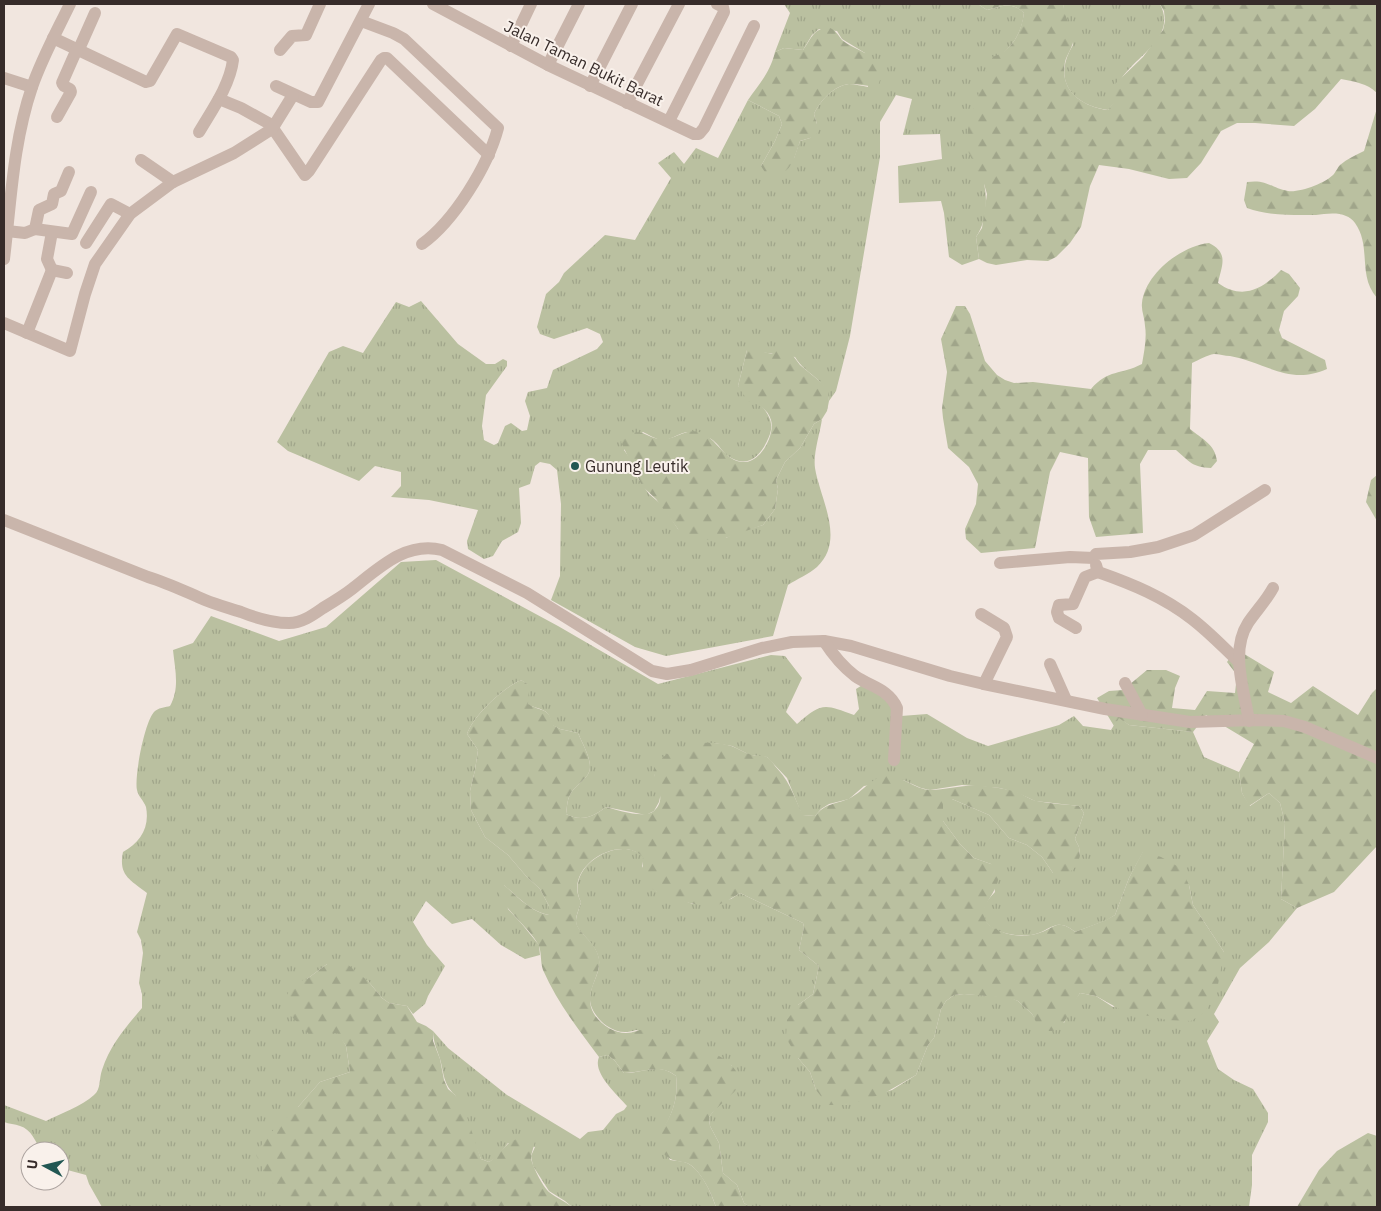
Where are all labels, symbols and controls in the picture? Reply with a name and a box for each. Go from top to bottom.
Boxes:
street label: Jalan Taman Bukit Barat [501,16,667,110]
place label: Gunung Leutik [585,456,689,476]
marker: Gunung Leutik [569,460,581,472]
north arrow [20,1141,70,1191]
text: U [23,1158,42,1170]

